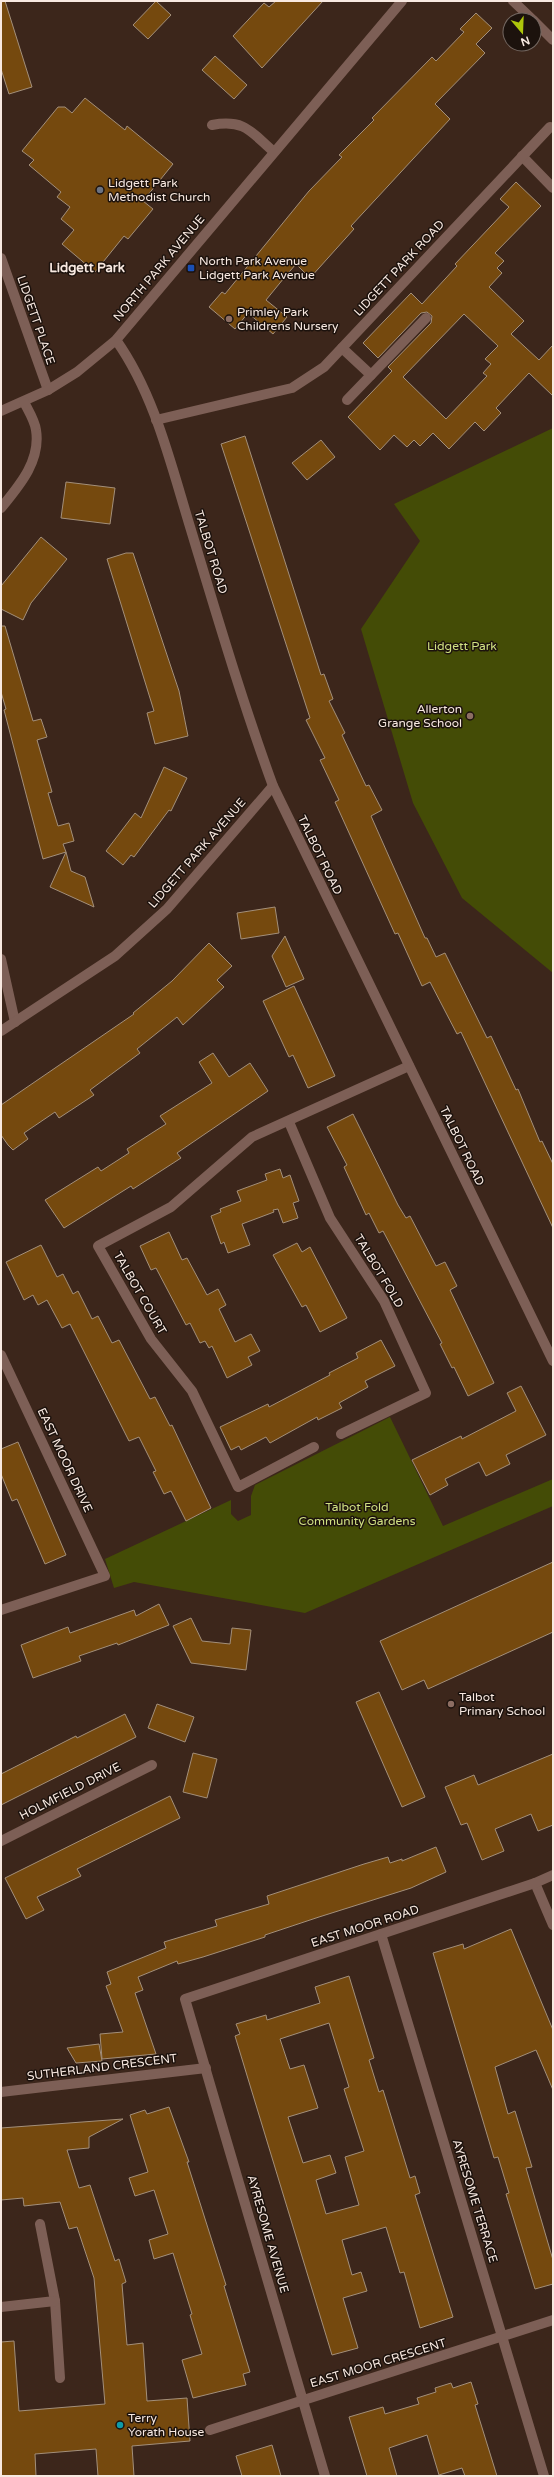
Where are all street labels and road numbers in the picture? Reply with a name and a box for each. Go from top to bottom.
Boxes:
street label: NORTH PARK AVENUE [110,212,208,324]
street label: LIDGETT PARK ROAD [351,217,447,319]
street label: LIDGETT PLACE [14,274,58,367]
street label: TALBOT ROAD [192,509,230,595]
street label: LIDGETT PARK AVENUE [146,795,249,911]
street label: TALBOT ROAD [295,813,345,897]
street label: TALBOT ROAD [437,1104,487,1188]
street label: TALBOT FOLD [352,1232,406,1310]
street label: TALBOT COURT [111,1249,170,1338]
street label: EAST MOOR DRIVE [35,1406,96,1515]
street label: HOLMFIELD DRIVE [17,1759,123,1823]
street label: EAST MOOR ROAD [309,1902,421,1950]
street label: SUTHERLAND CRESCENT [26,2051,179,2083]
street label: AYRESOME TERRACE [450,2138,501,2265]
street label: AYRESOME AVENUE [244,2173,292,2295]
street label: EAST MOOR CRESCENT [308,2335,448,2390]

